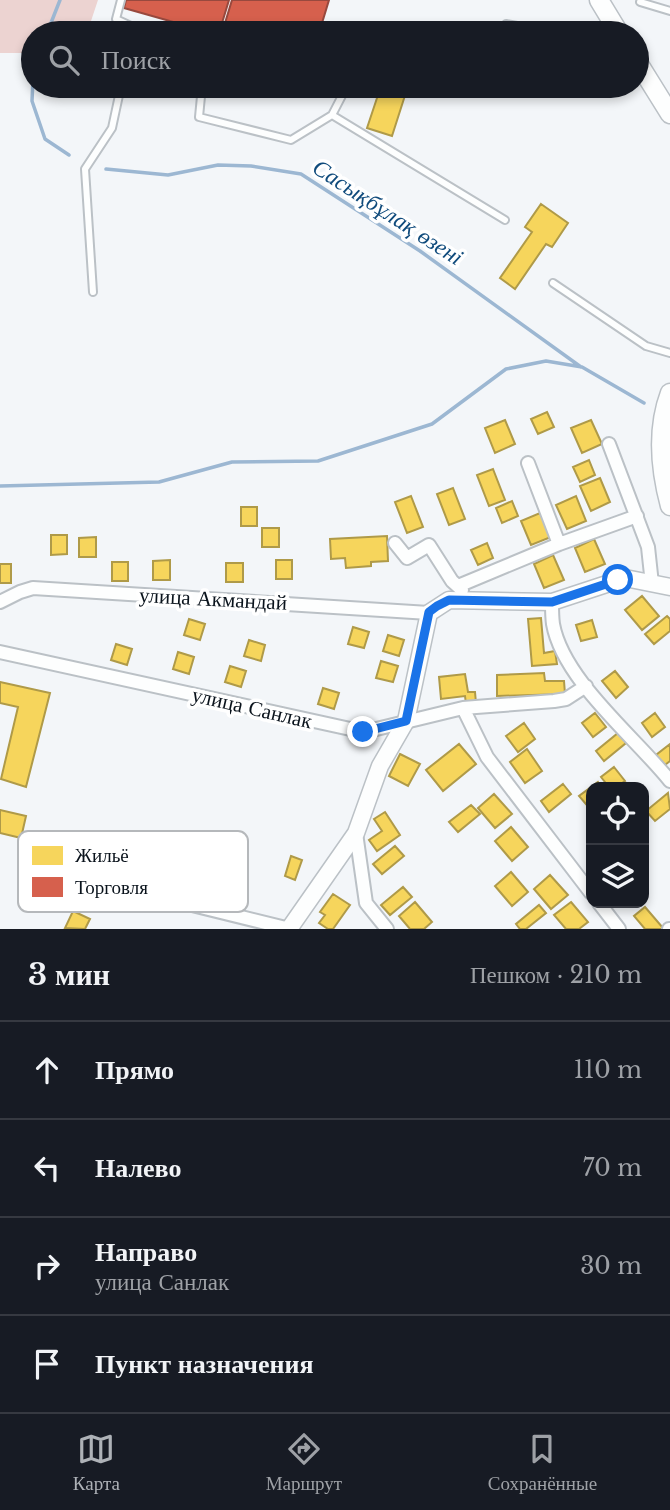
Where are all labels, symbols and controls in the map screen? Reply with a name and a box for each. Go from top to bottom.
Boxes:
search box [21,21,649,98]
icon: search [45,41,83,79]
text: Поиск [101,44,171,76]
water label: Сасықбұлақ өзені [307,153,469,271]
route start [602,564,633,595]
street label: улица Акмандай [138,582,288,616]
street label: улица Санлак [189,682,315,735]
route end [347,716,378,747]
map controls [586,782,649,908]
button: locate [586,782,649,845]
legend [18,831,248,912]
text: Жильё [75,844,129,867]
button: layers [586,845,649,908]
text: Торговля [75,876,148,899]
text: 3 мин [28,956,110,993]
text: Пешком · 210 m [470,961,642,989]
icon: ahead [28,1051,66,1089]
text: Прямо [95,1054,174,1086]
text: 110 m [574,1056,642,1084]
icon: left [28,1149,66,1187]
text: Налево [95,1152,181,1184]
text: 70 m [583,1154,642,1182]
text: Направо [95,1236,197,1268]
icon: right [28,1247,66,1285]
text: 30 m [580,1252,642,1280]
text: улица Санлак [95,1268,229,1296]
icon: arrive [28,1345,66,1383]
text: Пункт назначения [95,1348,313,1380]
tab: Карта [73,1430,120,1495]
tab: Маршрут [266,1430,342,1495]
tab: Сохранённые [488,1430,597,1495]

